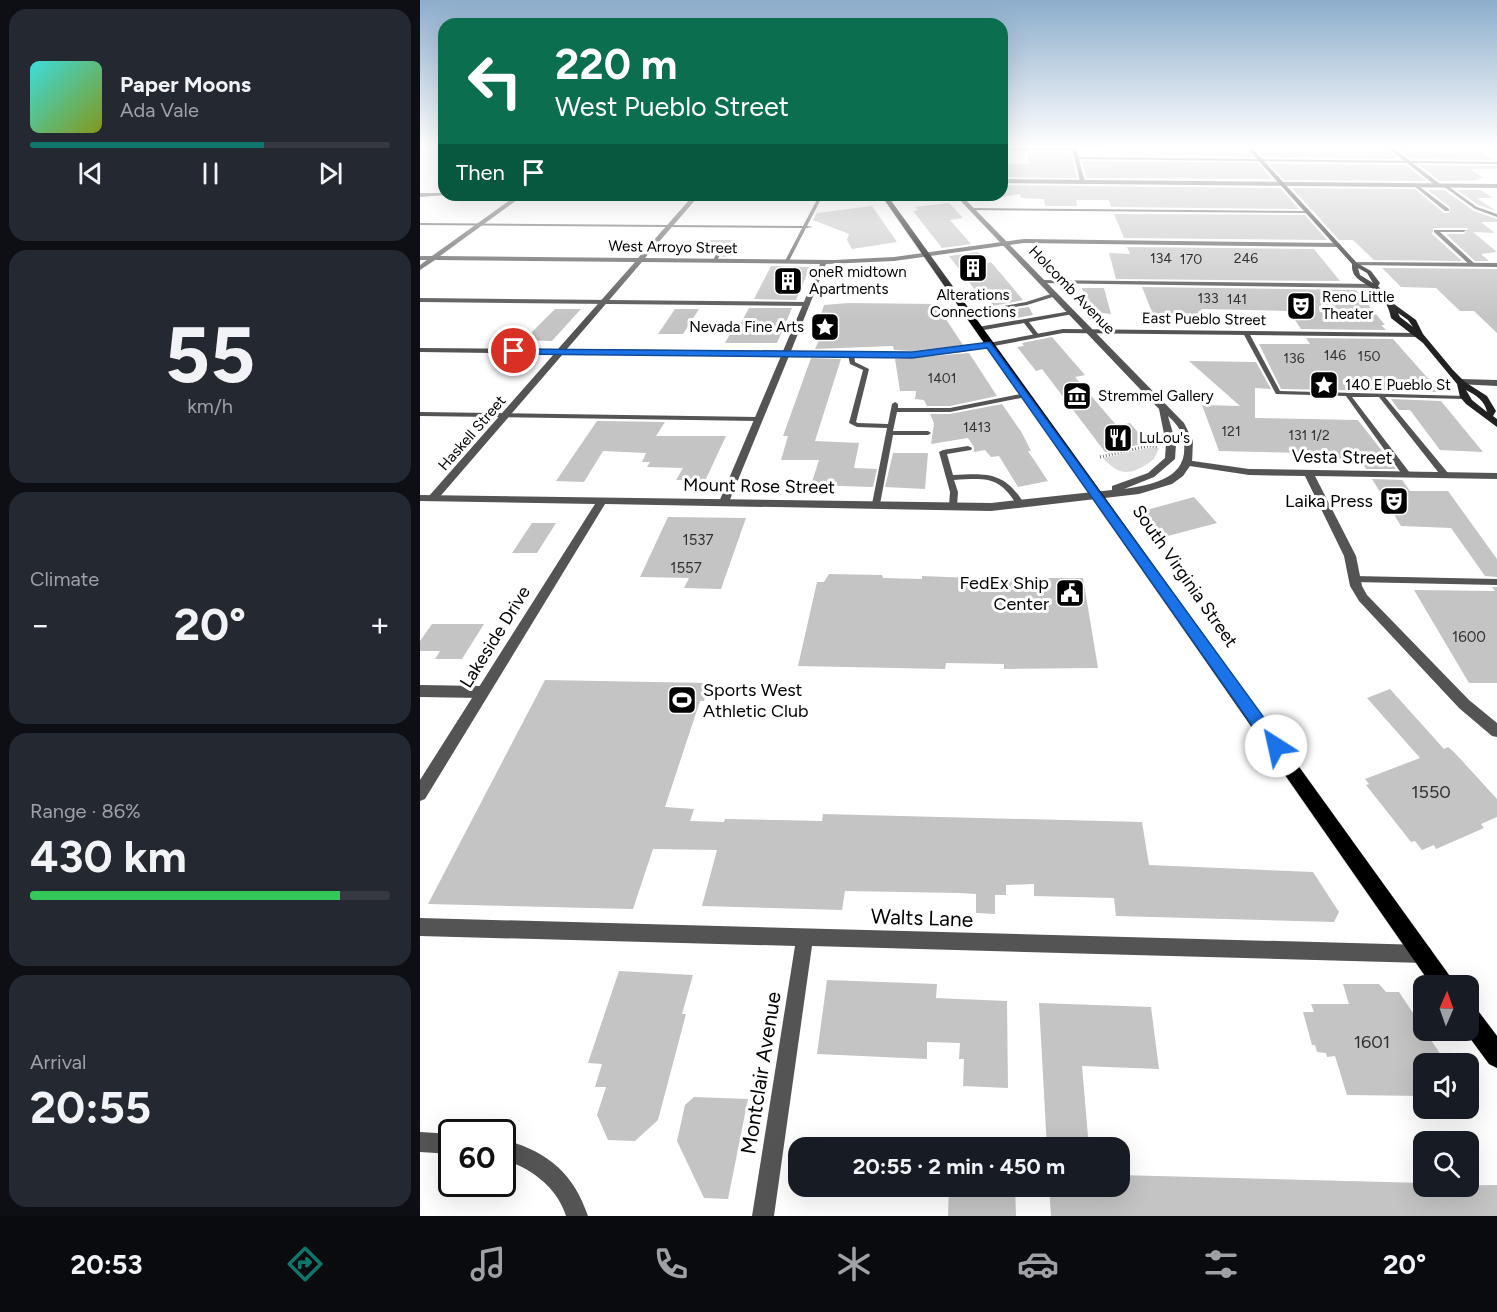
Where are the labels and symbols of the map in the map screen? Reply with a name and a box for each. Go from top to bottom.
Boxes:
street label: West Arroyo Street [608,237,738,257]
street label: Holcomb Avenue [1025,242,1119,338]
house number: 134 [1150,250,1172,267]
house number: 246 [1234,250,1258,267]
house number: 170 [1180,251,1202,268]
building icon: Alterations Connections [957,252,989,284]
place label: oneR midtown Apartments [809,263,907,298]
building icon: oneR midtown Apartments [772,265,804,297]
place label: Alterations Connections [930,286,1016,321]
place label: Reno Little Theater [1322,288,1394,323]
house number: 133 [1197,290,1219,307]
theatre icon: Reno Little Theater [1285,290,1317,322]
house number: 141 [1227,291,1247,308]
street label: East Pueblo Street [1142,309,1267,329]
place icon: Nevada Fine Arts [809,311,841,343]
place label: Nevada Fine Arts [689,318,804,336]
pin [488,325,539,376]
house number: 146 [1324,347,1346,364]
house number: 150 [1358,348,1380,365]
house number: 136 [1283,350,1305,367]
place icon: 140 E Pueblo St [1308,369,1340,401]
house number: 1401 [927,370,957,387]
place label: 140 E Pueblo St [1345,376,1451,394]
museum icon: Stremmel Gallery [1061,380,1093,412]
place label: Stremmel Gallery [1098,387,1214,405]
street label: Haskell Street [435,392,510,474]
house number: 1413 [963,419,991,436]
restaurant icon: LuLou's [1102,422,1134,454]
house number: 121 [1221,423,1241,440]
house number: 131 1/2 [1288,427,1330,444]
place label: LuLou's [1139,429,1190,447]
street label: Vesta Street [1291,445,1393,469]
street label: Mount Rose Street [683,474,835,498]
theatre icon: Laika Press [1378,485,1410,517]
place label: Laika Press [1285,490,1373,512]
street label: South Virginia Street [1128,501,1242,651]
house number: 1537 [682,531,714,549]
house number: 1557 [670,559,702,577]
place label: FedEx Ship Center [959,572,1049,615]
public building icon: FedEx Ship Center [1054,577,1086,609]
street label: Lakeside Drive [455,582,535,692]
house number: 1600 [1452,628,1486,646]
place label: Sports West Athletic Club [703,679,809,722]
sports icon: Sports West Athletic Club [666,684,698,716]
position arrow [1244,714,1308,778]
house number: 1550 [1411,781,1451,803]
street label: Walts Lane [870,903,974,932]
north arrow [1413,975,1479,1041]
street label: Montclair Avenue [735,990,786,1156]
house number: 1601 [1354,1031,1390,1053]
speed limit sign: 60 [438,1119,516,1197]

